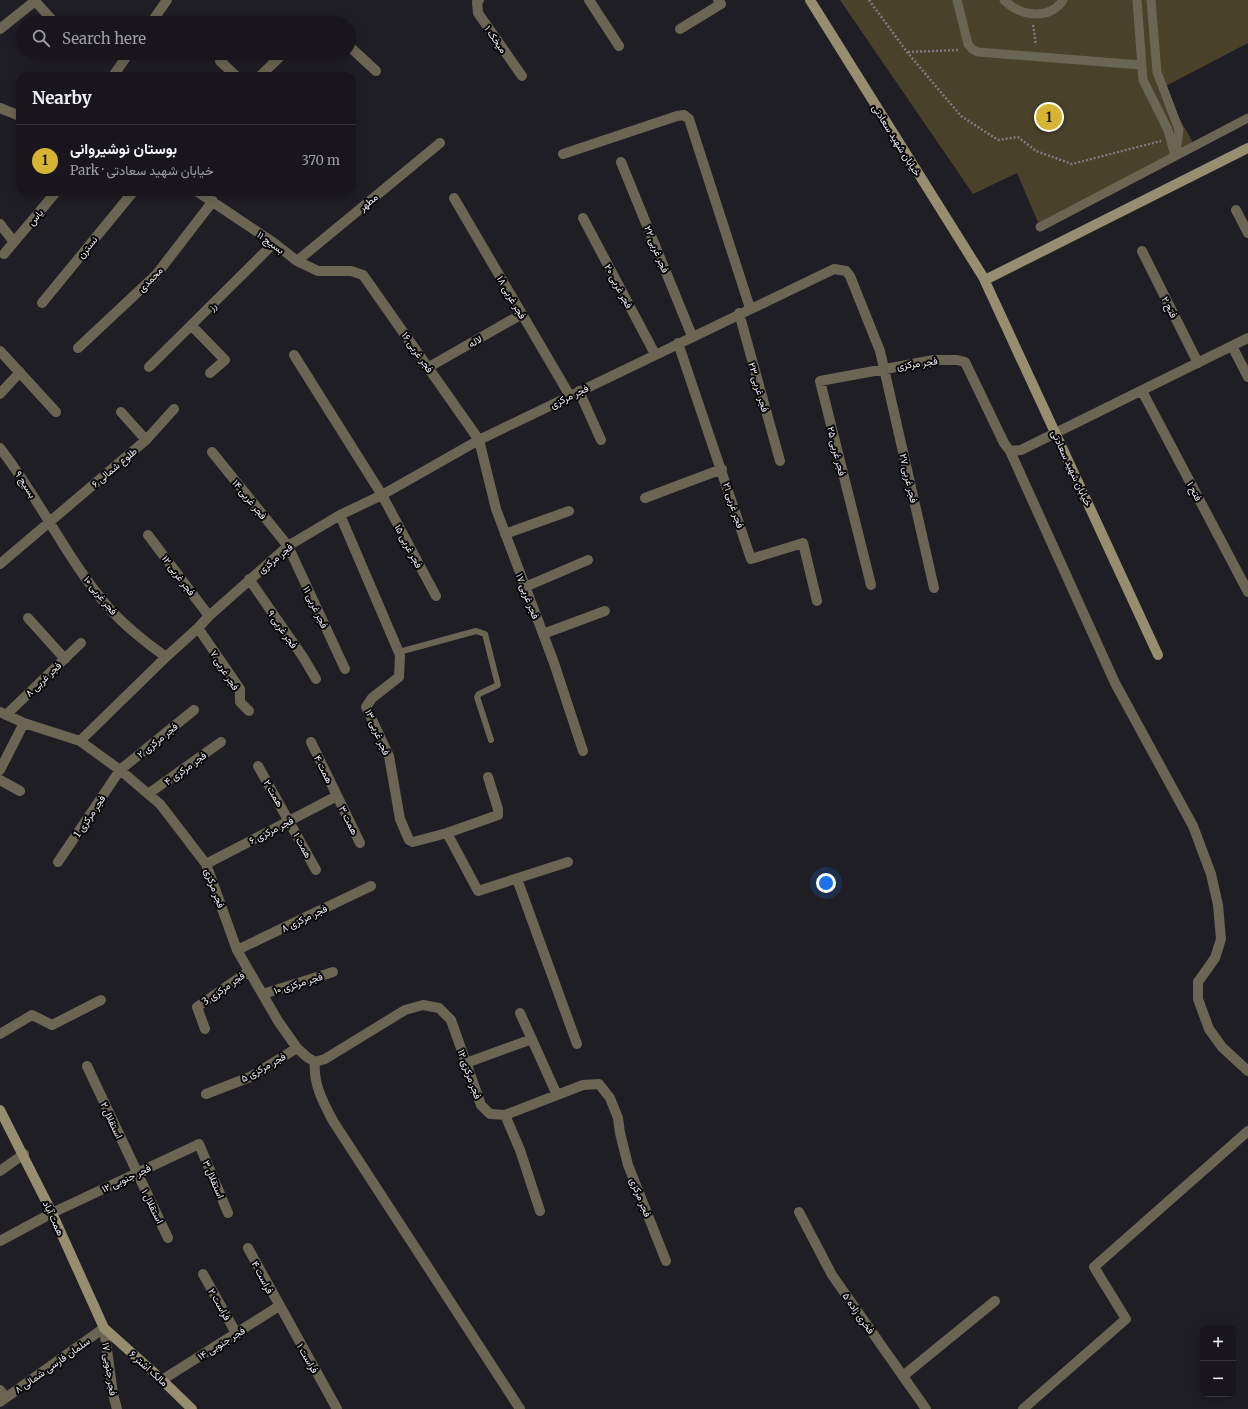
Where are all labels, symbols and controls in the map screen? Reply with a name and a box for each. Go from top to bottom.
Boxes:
search box [16,16,356,60]
street label: میخک ۱ [482,23,510,55]
icon: search [30,27,52,49]
text: Search here [62,29,146,48]
text: Nearby [32,87,92,109]
street label: خیابان شهید سعادتی [869,102,924,179]
pin: 1 [1036,102,1062,132]
text: بوستان نوشیروانی [70,139,177,158]
text: 1 [42,152,48,169]
text: 370 m [302,152,340,169]
text: Park · خیابان شهید سعادتی [70,162,214,179]
street label: مطهر [355,191,381,215]
street label: یاس [25,206,46,228]
street label: فجر غربی ۲۲ [641,224,672,275]
street label: بسیج ۱۱ [255,228,287,257]
street label: نسترن [74,233,100,261]
street label: فجر غربی ۲۰ [601,262,636,311]
street label: محمدی [135,264,166,295]
street label: فجر غربی ۱۸ [494,273,529,322]
street label: فتح ۲ [1159,294,1181,321]
street label: رز [205,299,219,314]
street label: فجر غربی ۱۶ [399,329,437,376]
street label: لاله [466,332,484,350]
street label: فجر مرکزی [896,354,939,373]
street label: فجر غربی ۲۳ [745,361,772,414]
street label: فجر مرکزی [548,381,591,411]
street label: فجر غربی ۲۵ [824,425,849,478]
street label: خیابان شهید سعادتی [1048,428,1095,509]
street label: طلوع شمالی ۶ [89,444,140,490]
street label: فجر غربی ۲۷ [897,452,921,504]
street label: بسیج ۹ [12,468,39,500]
street label: فجر غربی ۱۴ [230,477,270,522]
street label: فتح ۱ [1184,479,1205,504]
street label: فجر غربی ۲۱ [720,481,747,530]
street label: فجر غربی ۱۵ [392,522,426,571]
street label: فجر مرکزی [255,540,296,576]
street label: فجر غربی ۱۲ [159,552,198,598]
street label: فجر غربی ۱۷ [513,571,542,621]
street label: فجر غربی ۱۰ [81,573,120,618]
street label: فجر غربی ۱۱ [300,584,331,631]
street label: فجر غربی ۹ [265,608,301,651]
street label: فجر غربی ۷ [207,648,242,693]
street label: فجر غربی ۸ [23,659,64,700]
street label: فجر غربی ۱۳ [362,707,393,758]
street label: فجر مرکزی ۲ [134,720,181,761]
street label: فجر مرکزی ۴ [162,748,209,788]
street label: همت ۴ [311,753,336,786]
street label: همت ۲ [261,777,287,809]
street label: فجر مرکزی 1 [71,792,109,840]
street label: همت ۳ [336,803,361,837]
street label: فجر مرکزی ۶ [247,813,296,847]
street label: همت ۱ [290,830,315,860]
street label: فجر مرکزی [201,867,228,910]
your location [816,873,836,893]
street label: فجر مرکزی ۸ [279,902,330,935]
street label: فجر مرکزی 3 [199,969,248,1008]
street label: فجر مرکزی ۱۰ [272,970,325,997]
street label: فجر مرکزی ۱۲ [455,1048,485,1101]
street label: فجر مرکزی ۵ [238,1050,288,1085]
street label: استقلال ۲ [97,1100,126,1141]
street label: استقلال ۳ [200,1158,227,1200]
street label: فجر جنوبی ۱۲ [99,1161,153,1196]
street label: فجر مرکزی [627,1176,654,1219]
street label: استقلال ۱ [139,1187,166,1226]
street label: همت آباد [40,1199,67,1238]
street label: فراست ۴ [249,1259,277,1296]
street label: فراست ۲ [205,1286,234,1323]
street label: فخری زاده ۵ [840,1290,878,1337]
street label: فجر جنوبی ۱۴ [195,1324,248,1363]
map controls [1200,1325,1236,1397]
button: + [1200,1325,1236,1361]
street label: سلمان فارسی شمالی ۸ [12,1334,93,1396]
street label: فراست ۱ [294,1341,322,1376]
street label: فجر جنوبی ۱۷ [99,1342,120,1397]
street label: مالک اشتر ۶ [127,1348,171,1389]
button: − [1200,1361,1236,1397]

